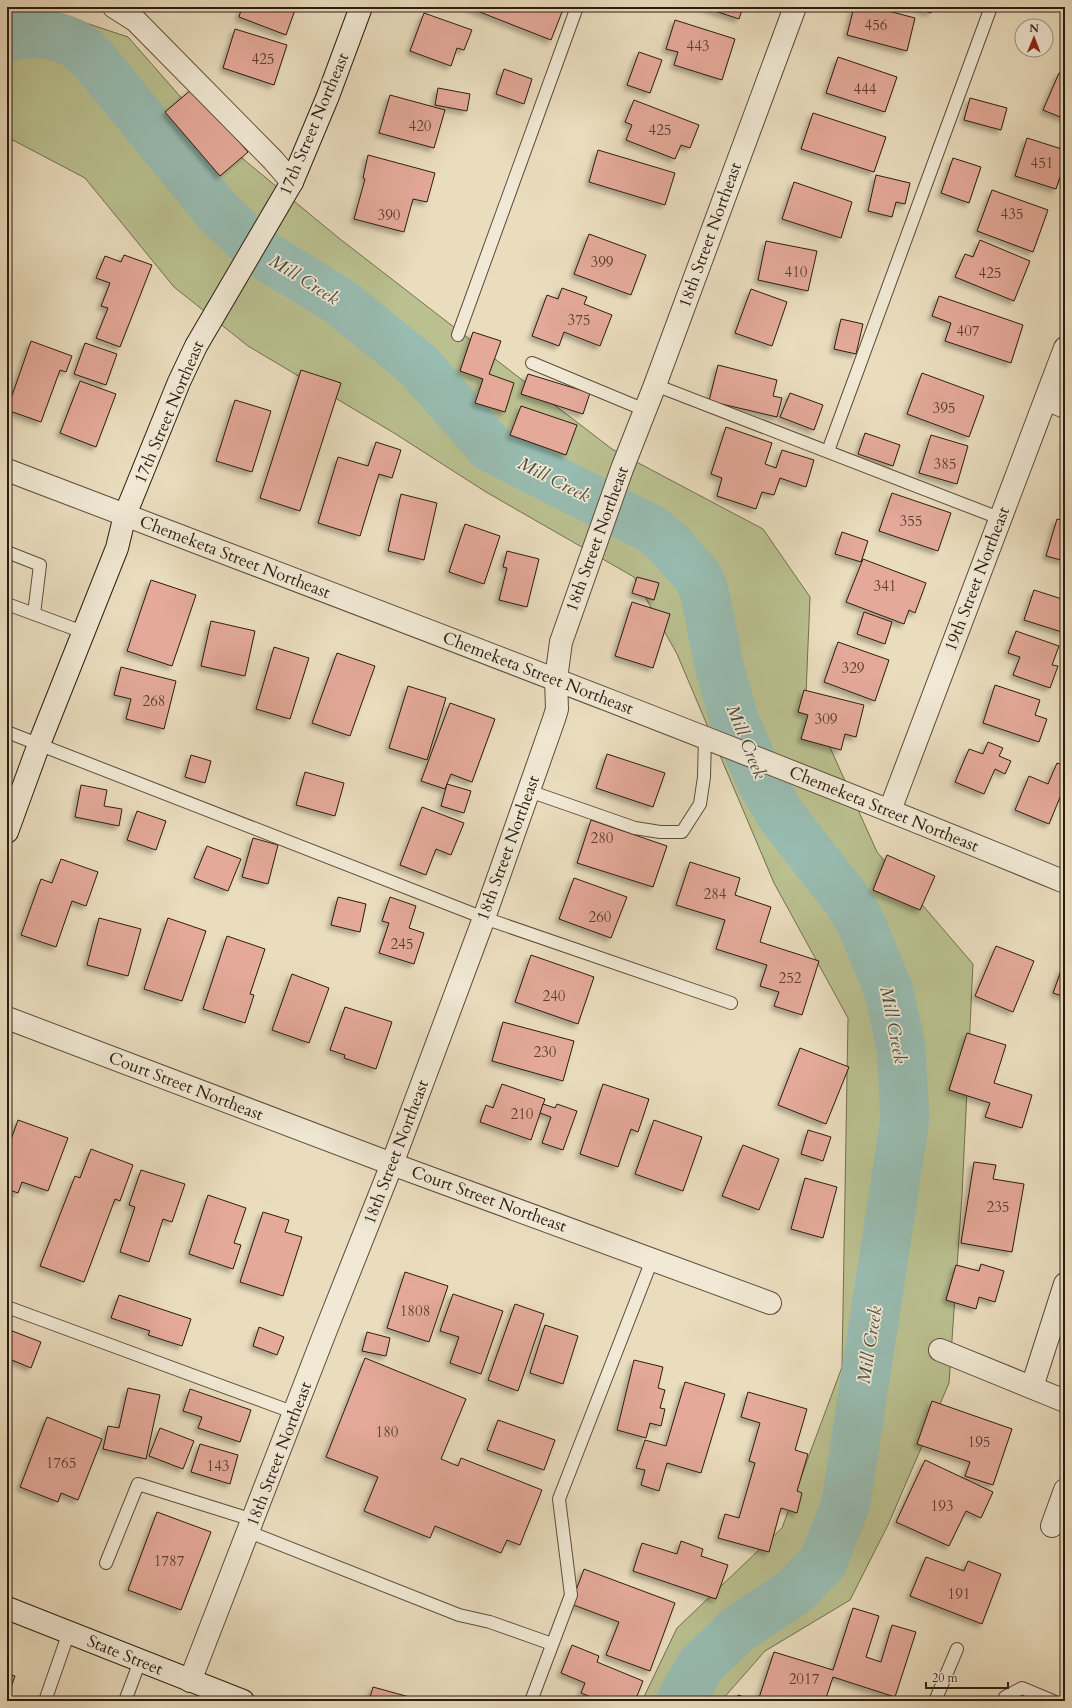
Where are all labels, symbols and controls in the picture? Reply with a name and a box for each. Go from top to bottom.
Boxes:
house number: 456 [864,15,888,35]
north arrow [1014,18,1054,58]
text: N [1029,21,1040,36]
house number: 443 [686,36,710,56]
house number: 425 [251,49,275,69]
street label: 17th Street Northeast [274,49,355,199]
house number: 444 [853,79,877,99]
house number: 420 [408,116,432,136]
house number: 425 [648,120,672,140]
house number: 451 [1030,153,1054,173]
street label: 18th Street Northeast [673,159,747,311]
house number: 435 [1000,204,1024,224]
house number: 390 [377,205,401,225]
water label: Mill Creek [264,249,344,311]
house number: 399 [590,252,614,272]
house number: 410 [784,262,808,282]
house number: 425 [978,263,1002,283]
house number: 375 [567,310,591,330]
house number: 407 [956,321,980,341]
street label: 17th Street Northeast [129,337,210,487]
house number: 395 [932,398,956,418]
water label: Mill Creek [514,451,595,509]
house number: 385 [933,454,957,474]
street label: 18th Street Northeast [560,463,634,615]
street label: 19th Street Northeast [939,503,1015,654]
street label: Chemeketa Street Northeast [136,510,334,604]
house number: 355 [899,511,923,531]
house number: 341 [873,576,897,596]
street label: Chemeketa Street Northeast [439,626,637,720]
house number: 329 [841,658,865,678]
house number: 268 [142,691,166,711]
water label: Mill Creek [720,701,772,783]
house number: 309 [814,709,838,729]
street label: Chemeketa Street Northeast [786,760,983,858]
street label: 18th Street Northeast [471,772,545,924]
house number: 280 [590,828,614,848]
house number: 284 [703,884,727,904]
house number: 260 [588,907,612,927]
house number: 245 [390,934,414,954]
house number: 252 [778,968,802,988]
water label: Mill Creek [873,984,913,1066]
house number: 240 [542,986,566,1006]
house number: 230 [533,1042,557,1062]
street label: Court Street Northeast [105,1046,267,1126]
street label: 18th Street Northeast [358,1076,434,1227]
house number: 210 [510,1104,534,1124]
street label: Court Street Northeast [408,1160,570,1238]
house number: 235 [986,1197,1010,1217]
house number: 1808 [400,1301,430,1321]
water label: Mill Creek [852,1304,888,1386]
street label: 18th Street Northeast [241,1378,317,1529]
house number: 180 [375,1422,399,1442]
house number: 195 [967,1432,991,1452]
house number: 1765 [46,1453,76,1473]
house number: 143 [206,1456,230,1476]
house number: 193 [930,1496,954,1516]
house number: 1787 [154,1551,185,1571]
house number: 191 [947,1584,971,1604]
street label: State Street [84,1629,167,1681]
scale bar [926,1664,1008,1690]
house number: 2017 [789,1669,820,1689]
text: 20 m [932,1670,959,1686]

